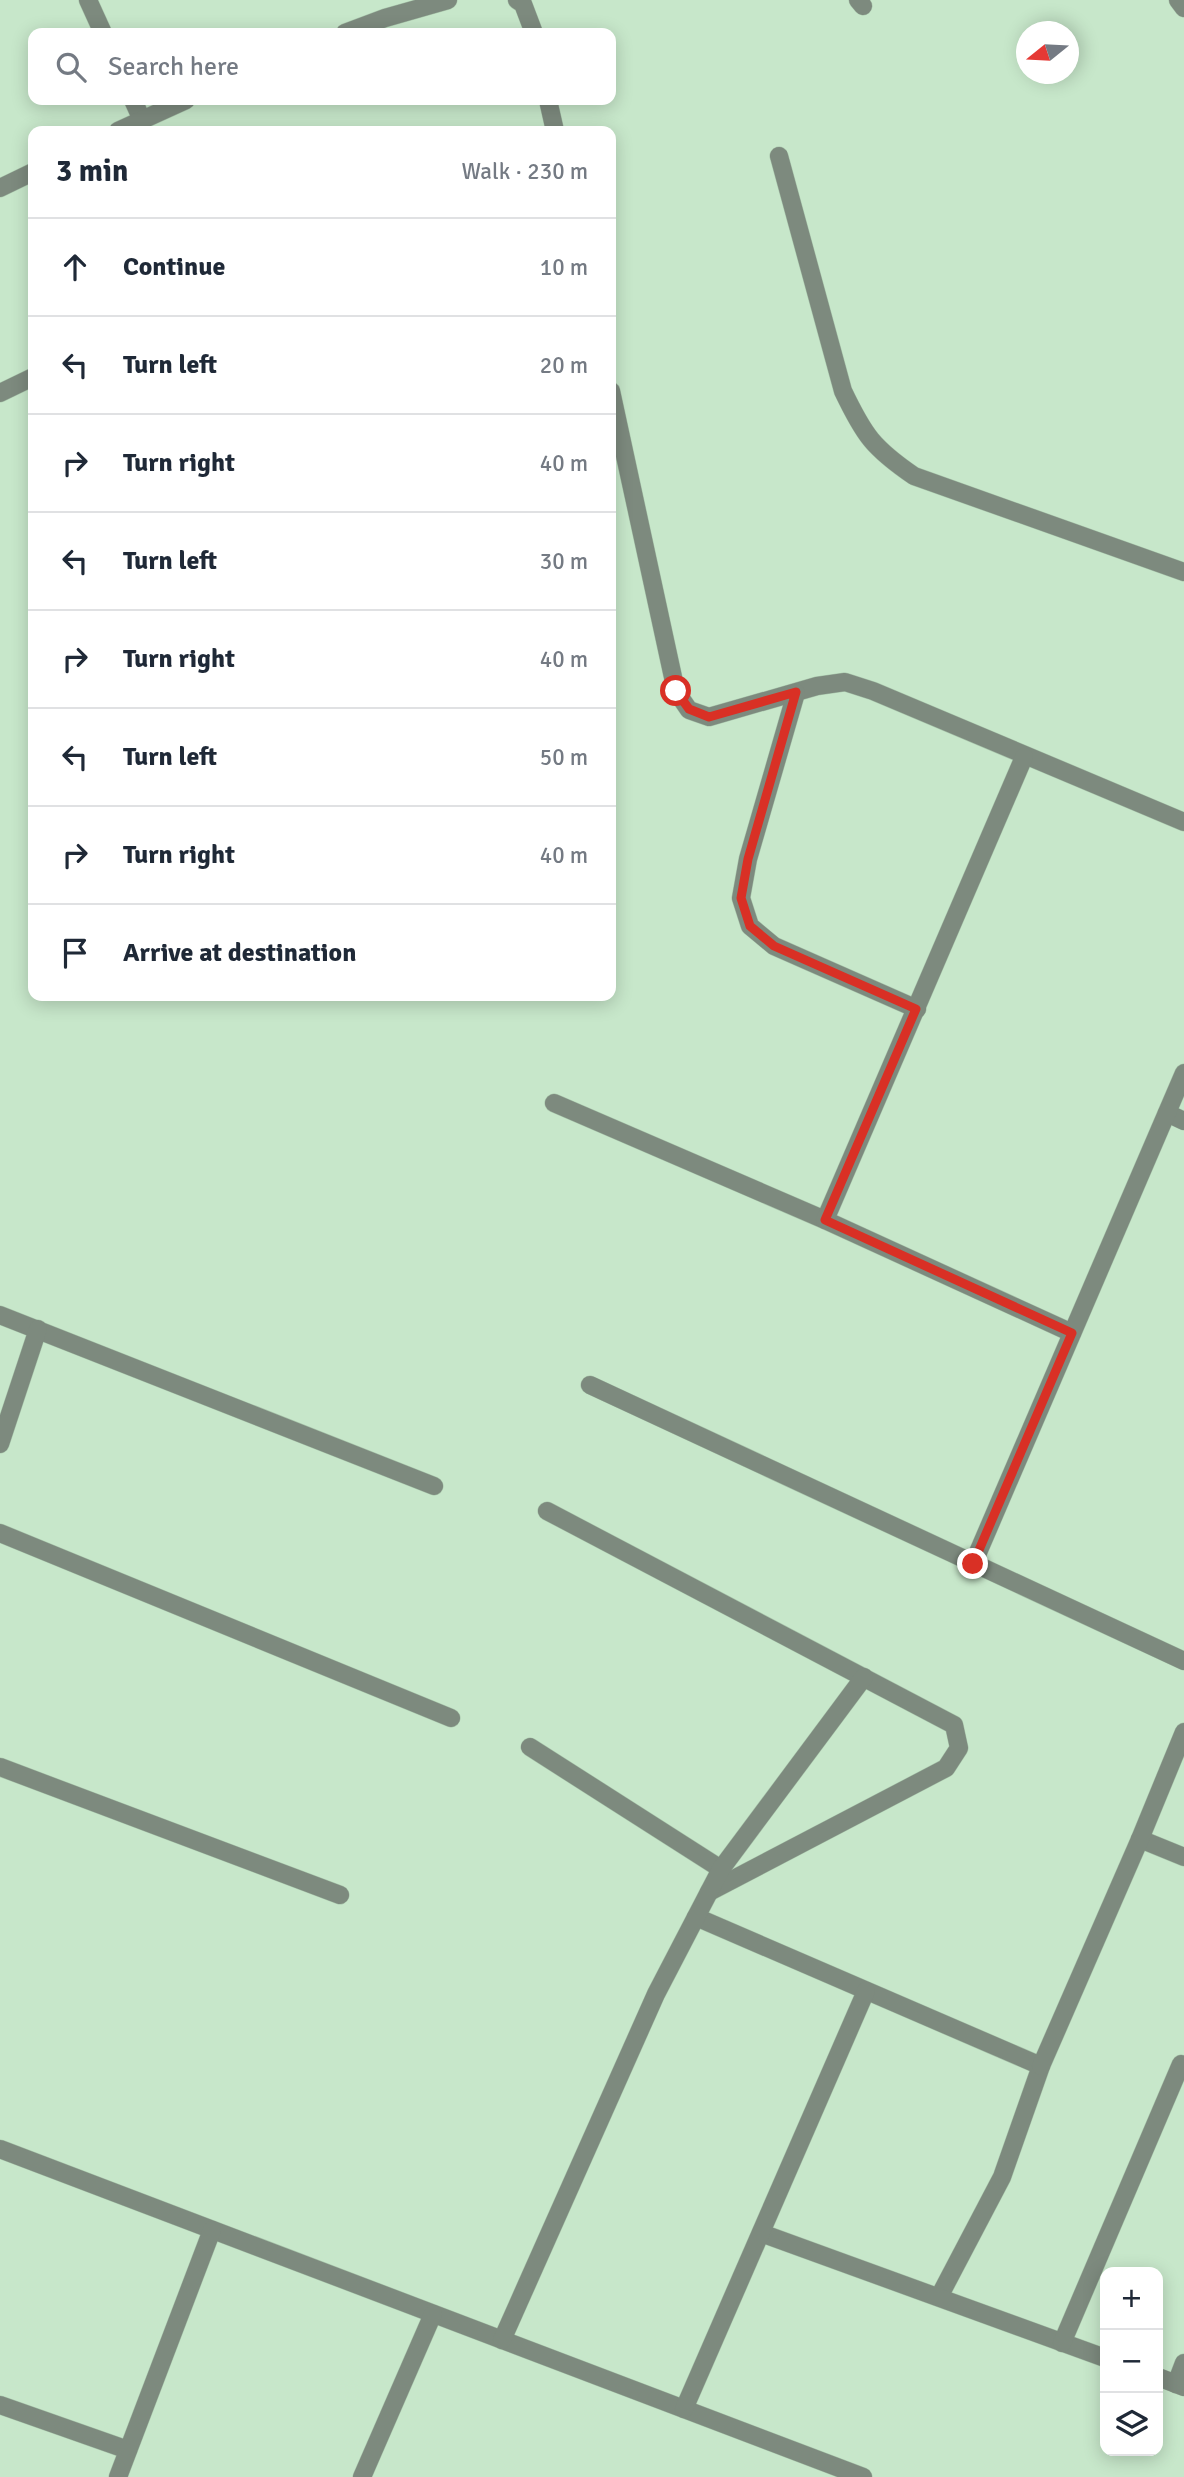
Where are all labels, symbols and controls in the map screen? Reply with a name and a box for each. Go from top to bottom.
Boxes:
north arrow [1016,21,1079,84]
search box [28,28,616,105]
icon: search [52,48,90,86]
text: Search here [108,51,239,83]
text: 3 min [56,153,128,190]
text: Walk · 230 m [462,157,588,186]
icon: ahead [56,248,94,286]
text: Continue [123,251,225,283]
text: 10 m [540,253,588,282]
icon: left [56,346,94,384]
text: Turn left [123,349,217,381]
text: 20 m [540,351,588,380]
icon: right [56,444,94,482]
text: Turn right [123,447,235,479]
text: 40 m [540,449,588,478]
icon: left [56,542,94,580]
text: Turn left [123,545,217,577]
text: 30 m [540,547,588,576]
icon: right [56,640,94,678]
text: Turn right [123,643,235,675]
text: 40 m [540,645,588,674]
route start [660,675,691,706]
icon: left [56,738,94,776]
text: Turn left [123,741,217,773]
text: 50 m [540,743,588,772]
icon: right [56,836,94,874]
text: Turn right [123,839,235,871]
text: 40 m [540,841,588,870]
icon: arrive [56,934,94,972]
text: Arrive at destination [123,937,356,969]
route end [957,1548,988,1579]
map controls [1100,2267,1163,2456]
button: + [1100,2267,1163,2330]
button: − [1100,2330,1163,2393]
button: layers [1100,2393,1163,2456]

